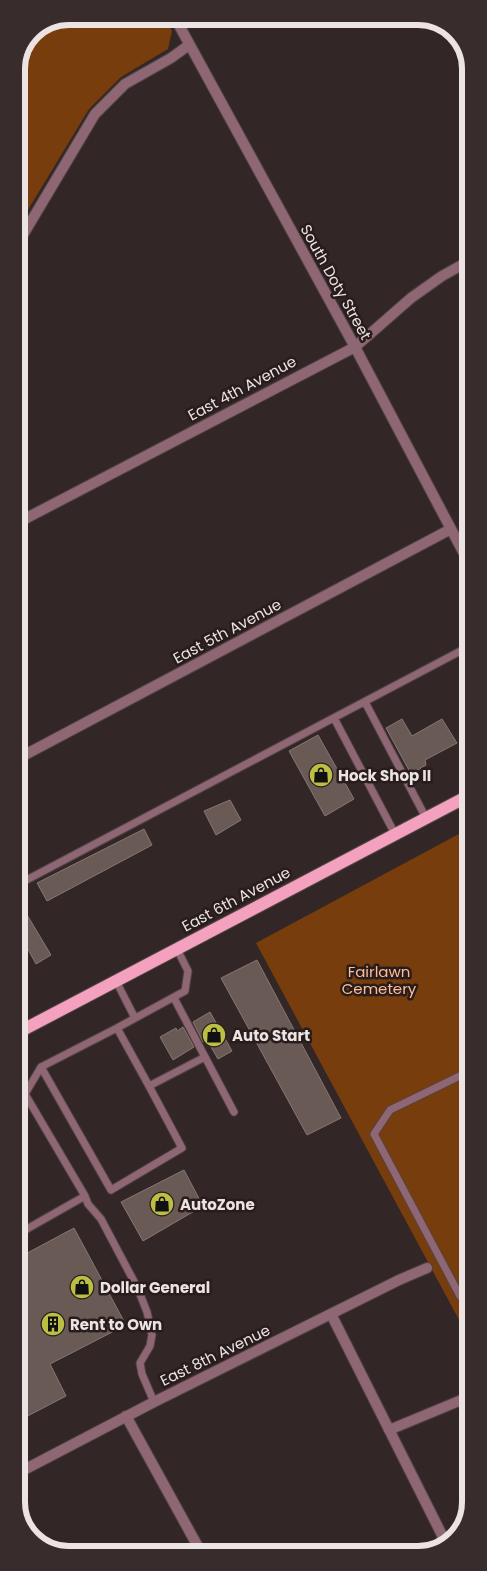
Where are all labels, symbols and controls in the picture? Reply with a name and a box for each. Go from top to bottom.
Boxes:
street label: South Doty Street [296,220,376,344]
street label: East 4th Avenue [184,351,300,425]
street label: East 5th Avenue [169,594,285,668]
shop icon: Hock Shop II [308,762,334,788]
place label: Hock Shop II [338,765,431,786]
street label: East 6th Avenue [178,862,294,936]
park label: Fairlawn Cemetery [342,961,417,999]
shop icon: Auto Start [201,1022,227,1048]
place label: Auto Start [232,1025,310,1046]
shop icon: AutoZone [149,1191,175,1217]
place label: AutoZone [180,1194,255,1215]
shop icon: Dollar General [69,1274,95,1300]
place label: Dollar General [100,1277,210,1298]
building icon: Rent to Own [40,1311,66,1337]
place label: Rent to Own [70,1314,162,1335]
street label: East 8th Avenue [156,1319,274,1391]

